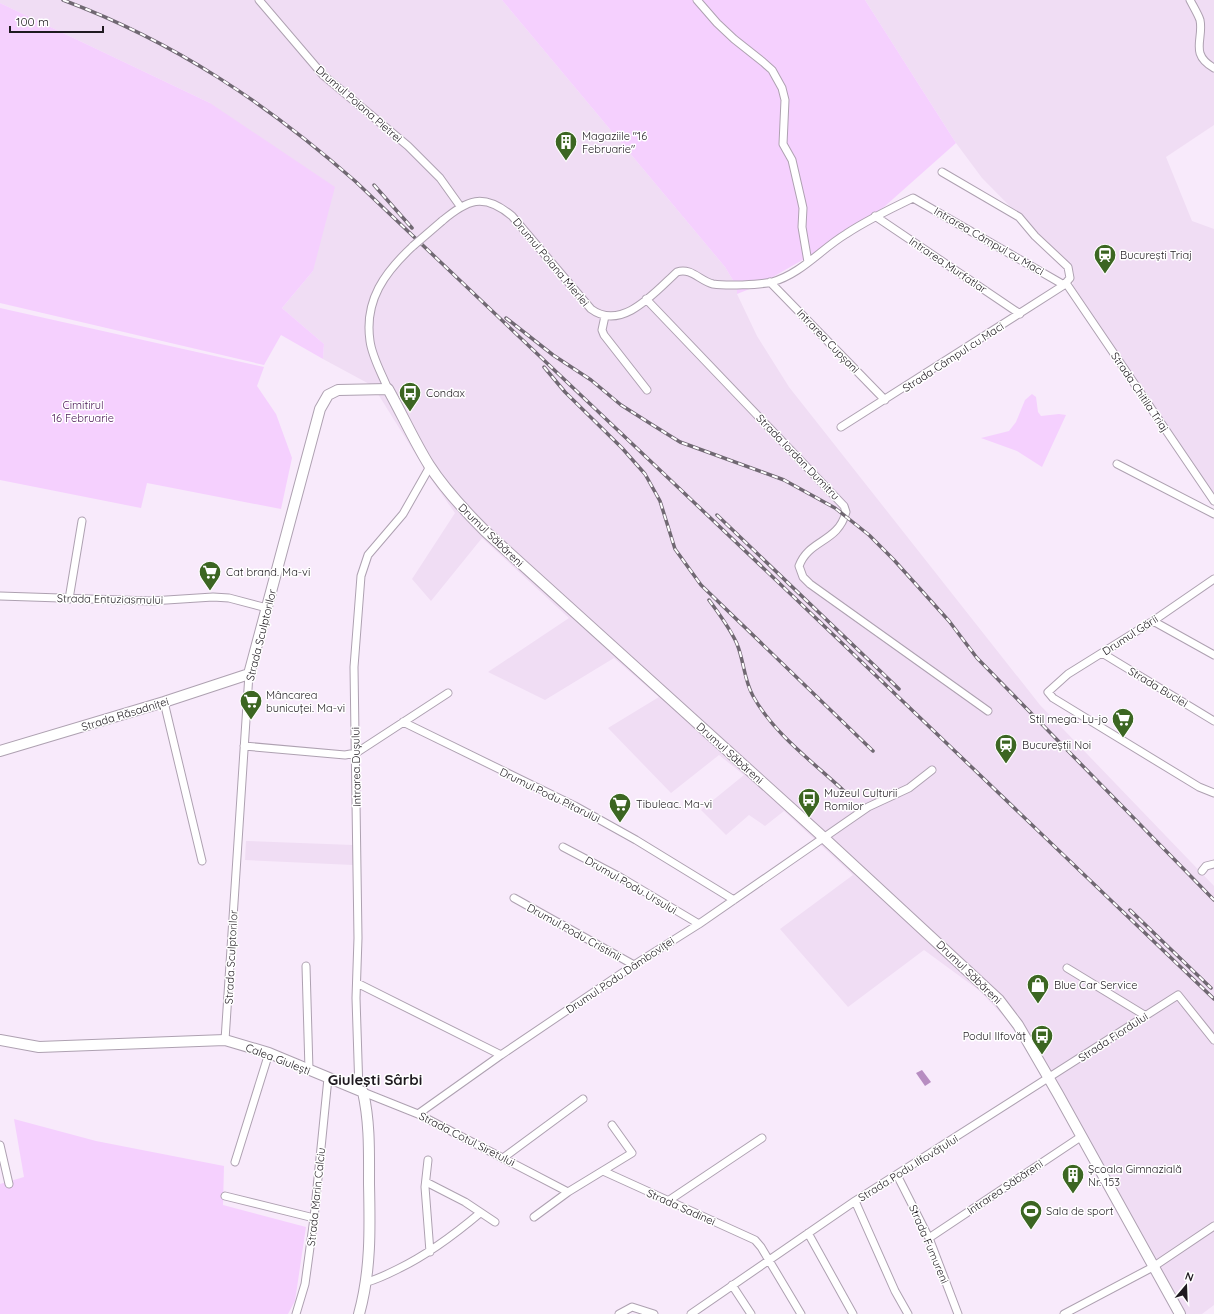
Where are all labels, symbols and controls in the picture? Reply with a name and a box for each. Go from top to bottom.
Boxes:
scale bar [10,8,103,34]
text: 100 m [16,14,49,29]
street label: Drumul Poiana Pietrei [313,63,405,145]
building icon: Magaziile "16 Februarie" [553,129,579,162]
place label: Magaziile "16 Februarie" [582,129,647,156]
street label: Intrarea Câmpul cu Maci [932,204,1046,278]
street label: Drumul Poiana Mierlei [510,215,592,309]
street label: Intrarea Murfatlar [906,234,990,297]
station icon: București Triaj [1092,242,1118,275]
place label: București Triaj [1120,248,1192,262]
street label: Intrarea Cupșani [794,306,862,376]
street label: Strada Câmpul cu Maci [900,319,1006,395]
street label: Strada Chitila Triaj [1108,349,1172,435]
bus stop icon: Condax [397,380,423,413]
place label: Condax [426,386,465,400]
park label: Cimitirul 16 Februarie [52,398,114,425]
street label: Strada Iordan Dumitru [753,411,843,503]
street label: Drumul Săbăreni [455,500,527,570]
supermarket icon: Cat brand. Ma-vi [197,559,223,592]
place label: Cat brand. Ma-vi [226,565,310,579]
street label: Strada Sculptorilor [243,587,279,683]
street label: Strada Entuziasmului [57,591,163,607]
street label: Drumul Gării [1100,612,1160,658]
street label: Strada Buclei [1126,664,1190,710]
supermarket icon: Mâncarea bunicuței. Ma-vi [238,688,264,721]
place label: Mâncarea bunicuței. Ma-vi [266,688,345,715]
street label: Strada Răsadniței [80,694,170,734]
supermarket icon: Stil mega. Lu-jo [1110,706,1136,739]
place label: Stil mega. Lu-jo [1030,712,1108,726]
street label: Drumul Săbăreni [694,719,766,787]
street label: Intrarea Dușului [348,727,364,807]
station icon: Bucureștii Noi [993,732,1019,765]
place label: Bucureștii Noi [1022,738,1091,752]
street label: Drumul Podu Pitarului [497,765,603,825]
bus stop icon: Muzeul Culturii Romilor [796,786,822,819]
place label: Muzeul Culturii Romilor [824,786,897,813]
supermarket icon: Tibuleac. Ma-vi [607,791,633,824]
place label: Tibuleac. Ma-vi [636,797,712,811]
street label: Drumul Podu Ursului [582,853,680,917]
street label: Drumul Podu Cristinii [524,900,624,964]
street label: Strada Sculptorilor [222,909,241,1005]
street label: Drumul Podu Dâmboviței [563,933,677,1017]
street label: Drumul Săbăreni [933,937,1005,1007]
shop icon: Blue Car Service [1025,972,1051,1005]
place label: Blue Car Service [1054,978,1137,992]
street label: Strada Fiordului [1075,1009,1151,1065]
bus stop icon: Podul Ilfovăț [1029,1023,1055,1056]
place label: Podul Ilfovăț [963,1029,1026,1043]
street label: Calea Giulești [244,1040,312,1078]
district label: Giuleşti Sârbi [328,1070,422,1089]
street label: Strada Cotul Siretului [417,1109,517,1169]
street label: Strada Podu Ilfovățului [855,1132,961,1204]
street label: Strada Marin Calciu [304,1147,328,1247]
street label: Intrarea Săbăreni [964,1156,1046,1218]
building icon: Școala Gimnazială Nr. 153 [1060,1162,1086,1195]
place label: Școala Gimnazială Nr. 153 [1088,1162,1182,1189]
street label: Strada Sadinei [644,1186,718,1228]
sports icon: Sala de sport [1018,1198,1044,1231]
street label: Strada Fumureni [906,1202,952,1286]
place label: Sala de sport [1046,1204,1114,1218]
north arrow [1166,1266,1206,1306]
text: N [1183,1269,1195,1284]

